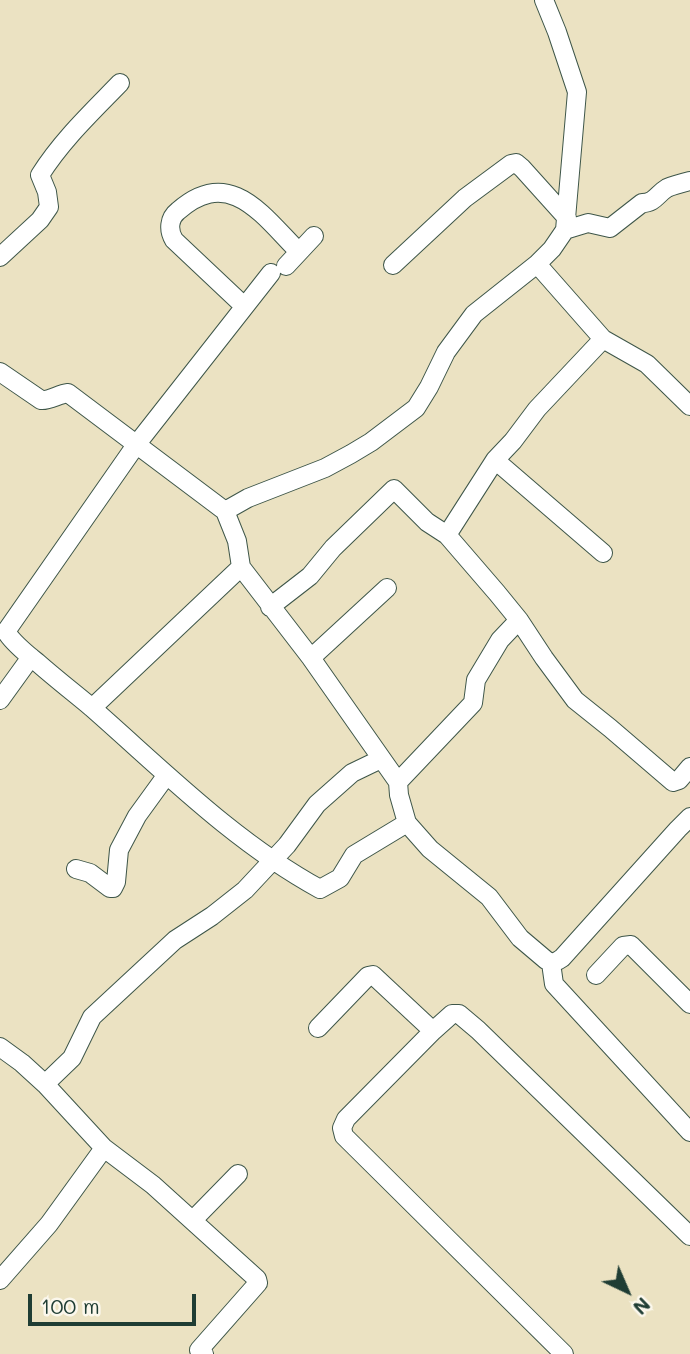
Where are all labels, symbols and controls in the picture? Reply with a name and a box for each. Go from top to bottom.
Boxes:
north arrow [592,1256,662,1326]
scale bar [32,1280,200,1324]
text: 100 m [41,1292,100,1319]
text: N [628,1292,656,1320]

